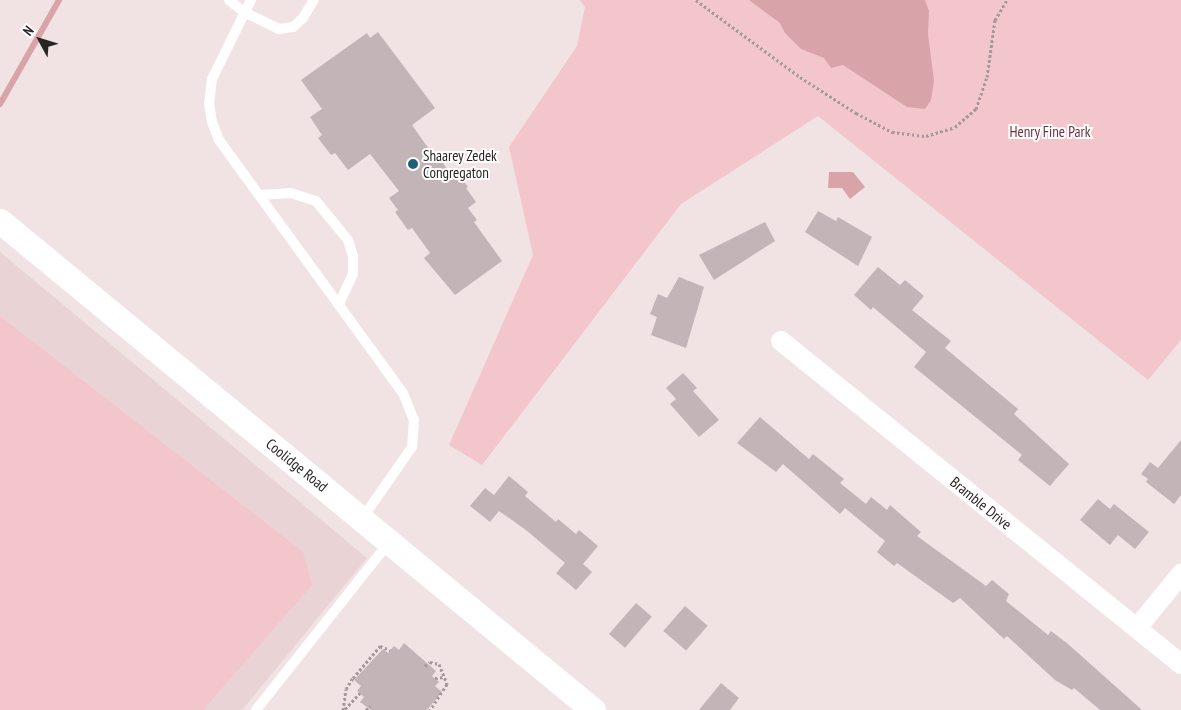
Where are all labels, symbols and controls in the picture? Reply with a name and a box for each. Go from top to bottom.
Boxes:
north arrow [15,15,65,65]
text: N [19,22,38,39]
park label: Henry Fine Park [1009,123,1091,141]
place label: Shaarey Zedek Congregaton [423,146,498,181]
marker: Shaarey Zedek Congregaton [407,158,419,170]
street label: Coolidge Road [263,435,331,495]
street label: Bramble Drive [947,473,1015,533]

